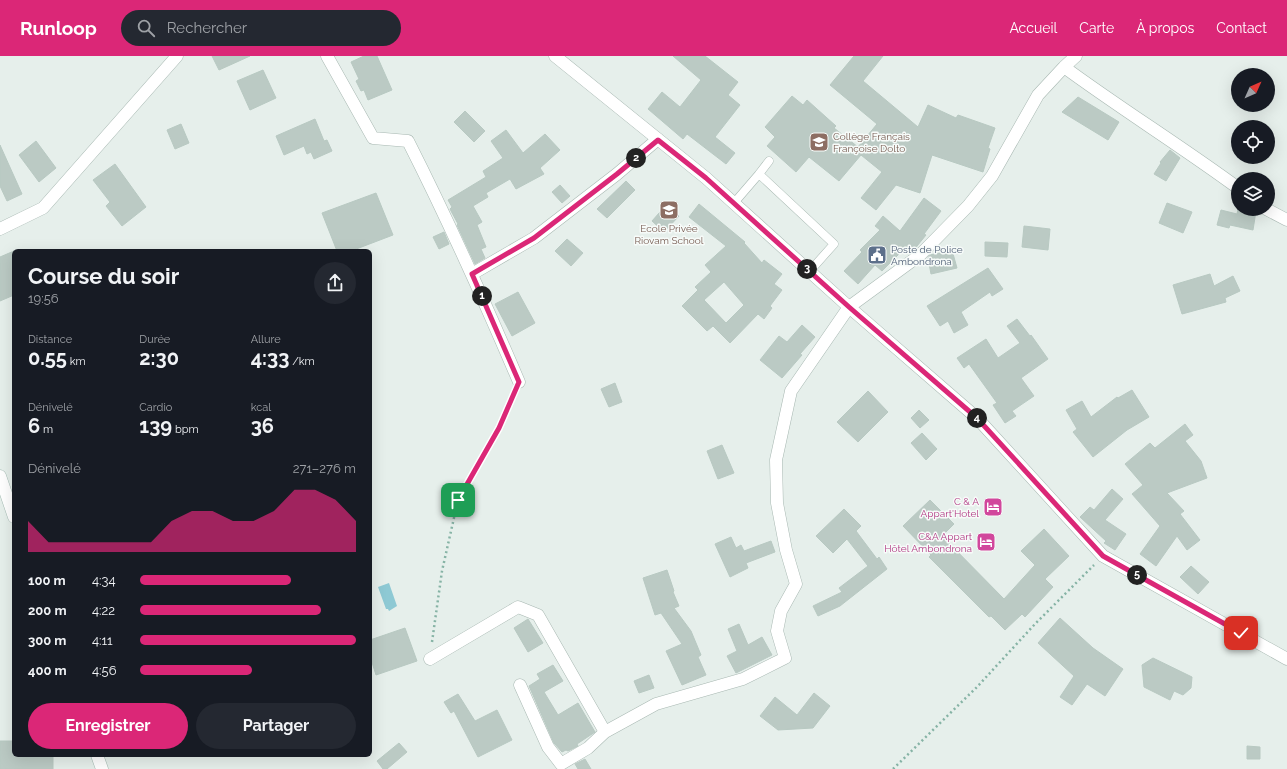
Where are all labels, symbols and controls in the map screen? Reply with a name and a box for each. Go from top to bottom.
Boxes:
search box [121,10,401,46]
text: Runloop [20,17,97,39]
icon: search [135,17,157,39]
text: Rechercher [167,19,247,37]
text: Accueil [1009,20,1057,36]
text: Carte [1079,20,1114,36]
text: À propos [1136,20,1194,36]
text: Contact [1216,20,1267,36]
north arrow [1231,68,1275,112]
map controls [1231,68,1275,216]
button: locate [1231,120,1275,164]
school or university icon: Collège Français Françoise Dolto [808,131,830,153]
place label: Collège Français Françoise Dolto [833,131,910,154]
pin: 2 [626,148,646,168]
text: 2 [633,151,639,164]
button: layers [1231,172,1275,216]
school or university icon: Ecole Privée Riovam School [658,199,680,221]
place label: Ecole Privée Riovam School [635,223,704,246]
public building icon: Poste de Police Ambondrona [866,244,888,266]
place label: Poste de Police Ambondrona [891,244,963,267]
pin: 3 [797,259,817,279]
button: share [314,262,356,304]
text: 3 [804,262,810,275]
text: Course du soir [28,263,179,289]
pin: 1 [472,286,492,306]
text: 1 [479,289,485,302]
text: 19:56 [28,291,59,306]
text: Distance [28,333,72,346]
text: Durée [139,333,170,346]
text: Allure [251,333,281,346]
text: 0.55 [28,346,67,370]
text: 2:30 [139,346,179,370]
text: 4:33 [251,346,289,370]
text: km [67,355,86,368]
text: /km [289,355,315,368]
text: Dénivelé [28,401,73,414]
text: Cardio [139,401,172,414]
text: kcal [251,401,271,414]
pin: 4 [967,408,987,428]
text: 4 [974,411,980,424]
text: 6 [28,414,40,438]
text: 139 [139,414,172,438]
text: 36 [251,414,274,438]
text: m [40,423,53,436]
text: bpm [172,423,199,436]
text: Dénivelé [28,461,81,476]
text: 271–276 m [293,461,356,476]
pin [441,483,475,517]
icon: arrive [447,489,469,511]
place label: C & A Appart'Hotel [921,496,979,519]
hotel icon: C & A Appart'Hotel [982,496,1004,518]
place label: C&A Appart Hôtel Ambondrona [884,531,973,554]
hotel icon: C&A Appart Hôtel Ambondrona [975,531,997,553]
pin: 5 [1127,565,1147,585]
text: 5 [1134,568,1140,581]
text: 100 m [28,573,66,588]
text: 4:34 [92,573,116,588]
text: 200 m [28,603,67,618]
text: 4:22 [92,603,115,618]
pin [1224,616,1258,650]
icon: check [1230,622,1252,644]
text: 300 m [28,633,66,648]
text: 4:11 [92,633,113,648]
text: 400 m [28,663,67,678]
text: 4:56 [92,663,116,678]
button: Enregistrer [28,703,188,749]
button: Partager [196,703,356,749]

